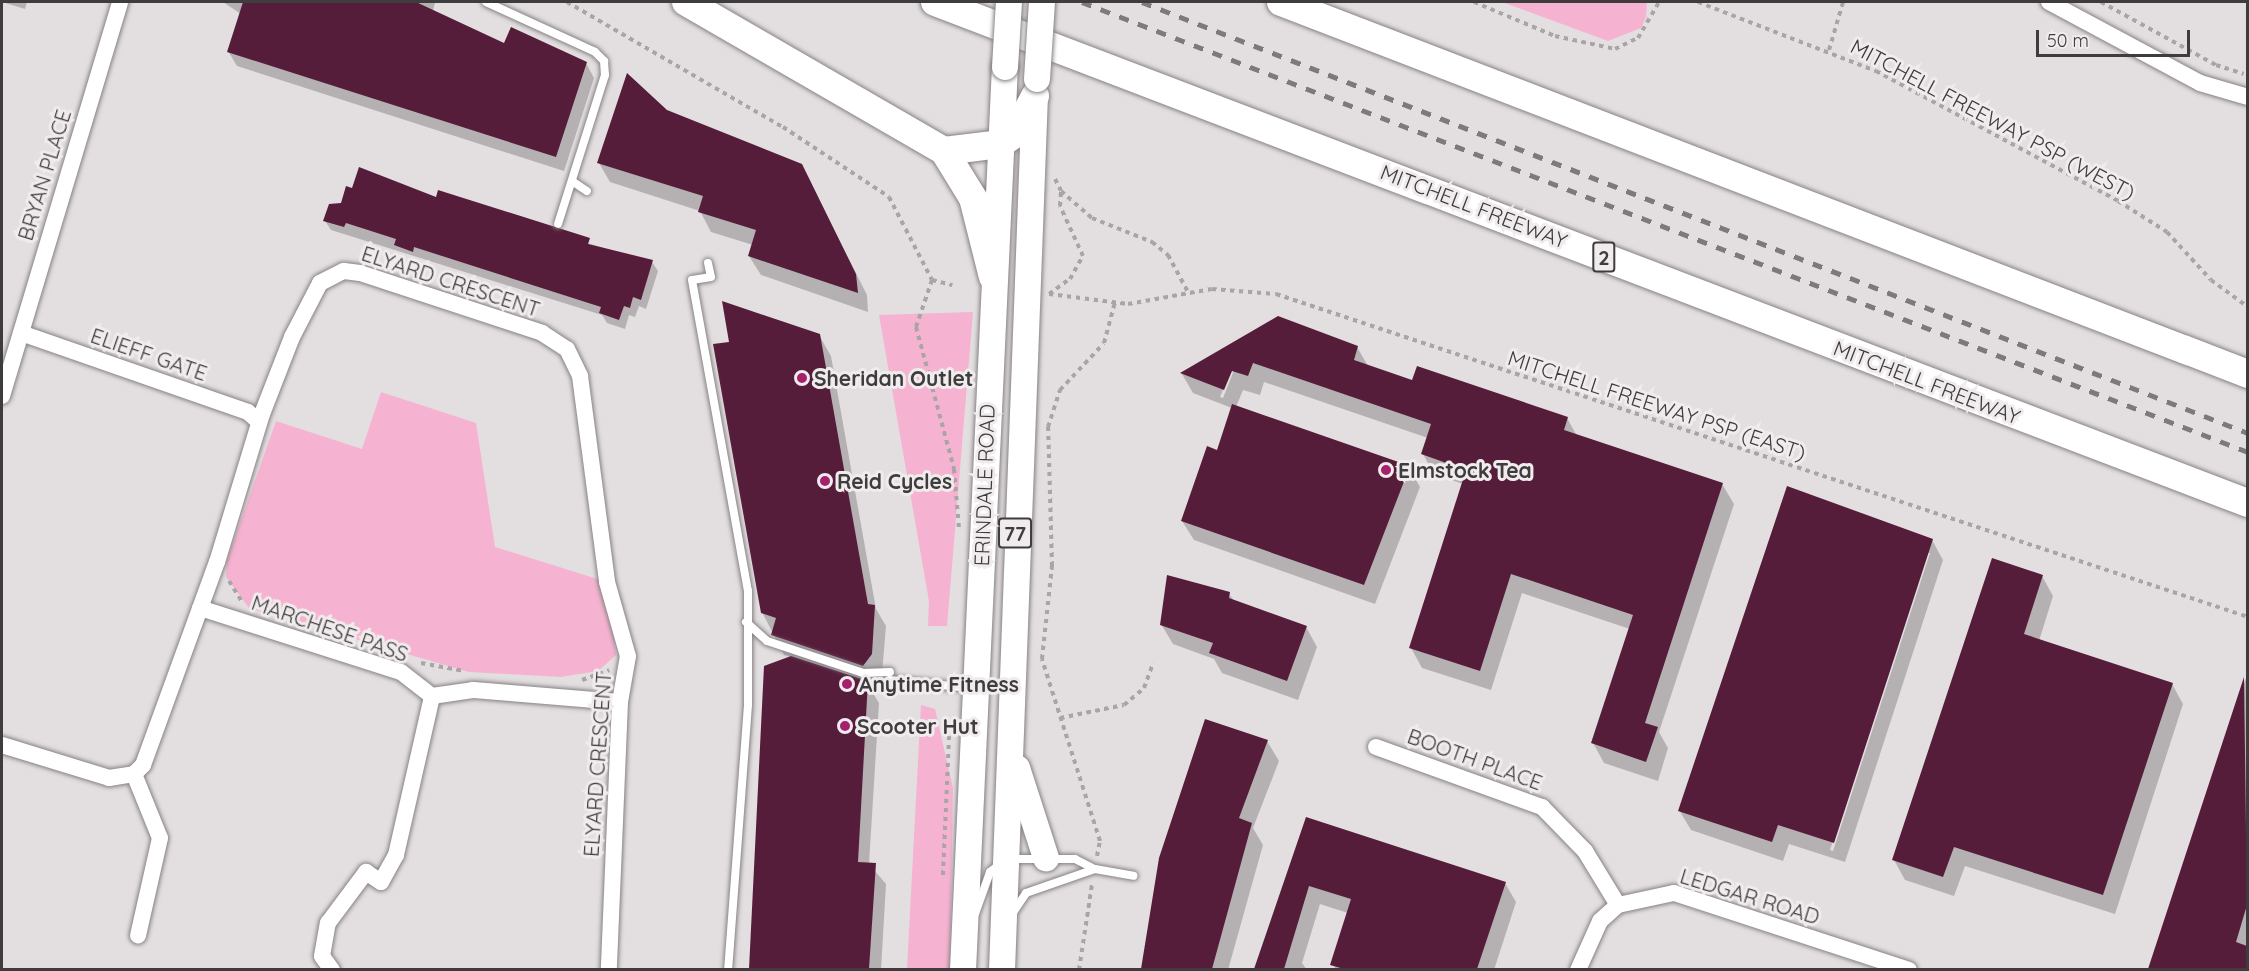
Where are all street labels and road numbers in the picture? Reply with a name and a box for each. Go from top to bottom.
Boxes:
street label: MITCHELL FREEWAY PSP (WEST) [1846,33,2140,205]
street label: BRYAN PLACE [12,106,76,244]
street label: MITCHELL FREEWAY [1377,159,1571,253]
street label: ELYARD CRESCENT [359,240,543,322]
road number: 2 [1592,240,1616,274]
street label: ELIEFF GATE [87,322,211,386]
street label: MITCHELL FREEWAY [1830,335,2024,429]
street label: MITCHELL FREEWAY PSP (EAST) [1505,345,1809,465]
street label: ERINDALE ROAD [969,403,999,567]
road number: 77 [997,516,1033,550]
street label: MARCHESE PASS [248,589,412,667]
street label: ELYARD CRESCENT [578,670,616,858]
street label: BOOTH PLACE [1404,723,1546,795]
street label: LEDGAR ROAD [1677,863,1823,929]

